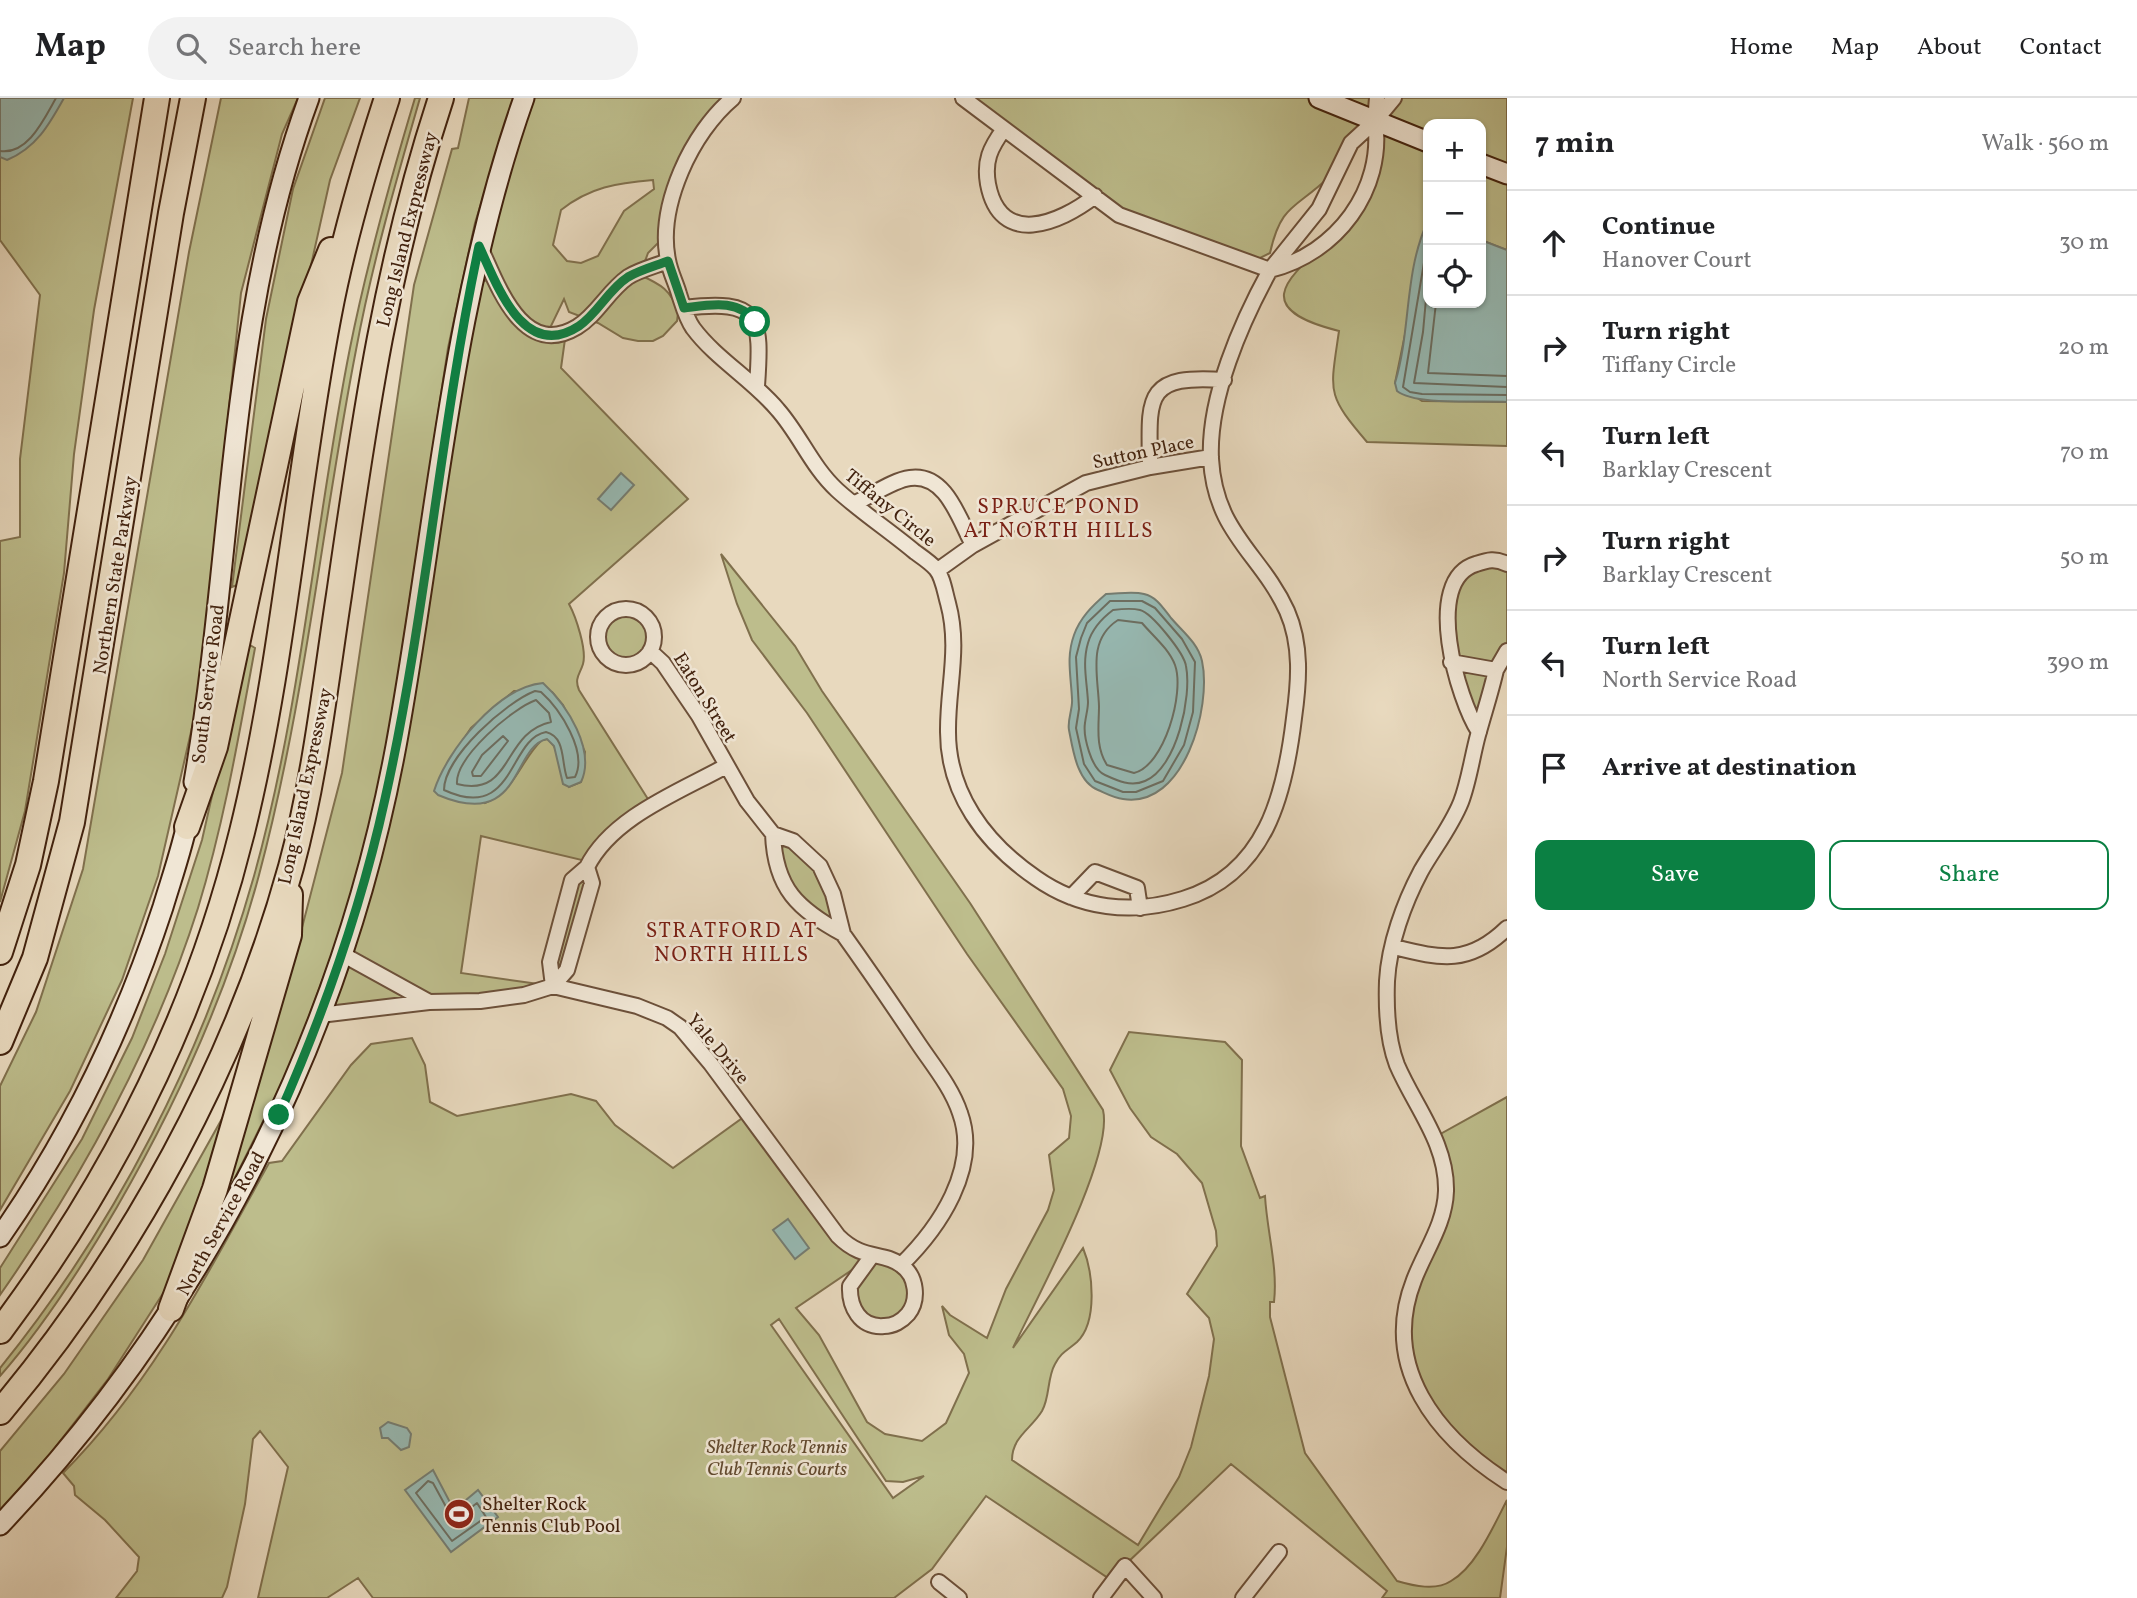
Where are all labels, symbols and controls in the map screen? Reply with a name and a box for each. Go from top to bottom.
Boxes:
search box [148,17,638,80]
text: Map [35,25,106,71]
icon: search [172,29,210,67]
text: Search here [228,30,361,66]
text: Home [1729,31,1793,65]
text: Map [1831,31,1879,65]
text: About [1917,31,1982,65]
text: Contact [2020,31,2102,65]
map controls [1423,119,1486,308]
button: + [1423,119,1486,182]
text: 7 min [1535,123,1615,165]
text: Walk · 560 m [1981,128,2109,160]
street label: Long Island Expressway [371,129,445,330]
button: − [1423,182,1486,245]
text: Continue [1602,209,1715,245]
icon: ahead [1535,224,1573,262]
text: 30 m [2059,227,2109,259]
button: locate [1423,245,1486,308]
text: Hanover Court [1602,245,1752,277]
route start [739,306,770,337]
text: Turn right [1602,314,1730,350]
icon: right [1535,329,1573,367]
text: 20 m [2058,332,2109,364]
text: Tiffany Circle [1602,350,1736,382]
text: Turn left [1602,419,1710,455]
street label: Sutton Place [1090,430,1197,476]
icon: left [1535,434,1573,472]
text: 70 m [2060,437,2109,469]
text: Barklay Crescent [1602,455,1772,487]
street label: Tiffany Circle [838,464,941,554]
street label: Northern State Parkway [87,474,145,676]
district label: SPRUCE POND AT NORTH HILLS [963,493,1155,546]
text: Turn right [1602,524,1730,560]
icon: right [1535,539,1573,577]
text: 50 m [2060,542,2109,574]
text: Barklay Crescent [1602,560,1772,592]
street label: South Service Road [186,603,232,765]
text: Turn left [1602,629,1710,665]
icon: left [1535,644,1573,682]
text: 390 m [2046,647,2109,679]
street label: Eaton Street [666,648,743,749]
text: North Service Road [1602,665,1797,697]
street label: Long Island Expressway [272,686,340,887]
icon: arrive [1535,749,1573,787]
text: Arrive at destination [1602,750,1857,786]
button: Save [1535,840,1815,910]
button: Share [1829,840,2109,910]
district label: STRATFORD AT NORTH HILLS [646,917,818,970]
street label: Yale Drive [680,1008,755,1090]
route end [263,1099,294,1130]
street label: North Service Road [171,1147,272,1301]
park label: Shelter Rock Tennis Club Tennis Courts [707,1435,847,1483]
place label: Shelter Rock Tennis Club Pool [482,1492,621,1540]
sports icon: Shelter Rock Tennis Club Pool [442,1497,476,1531]

